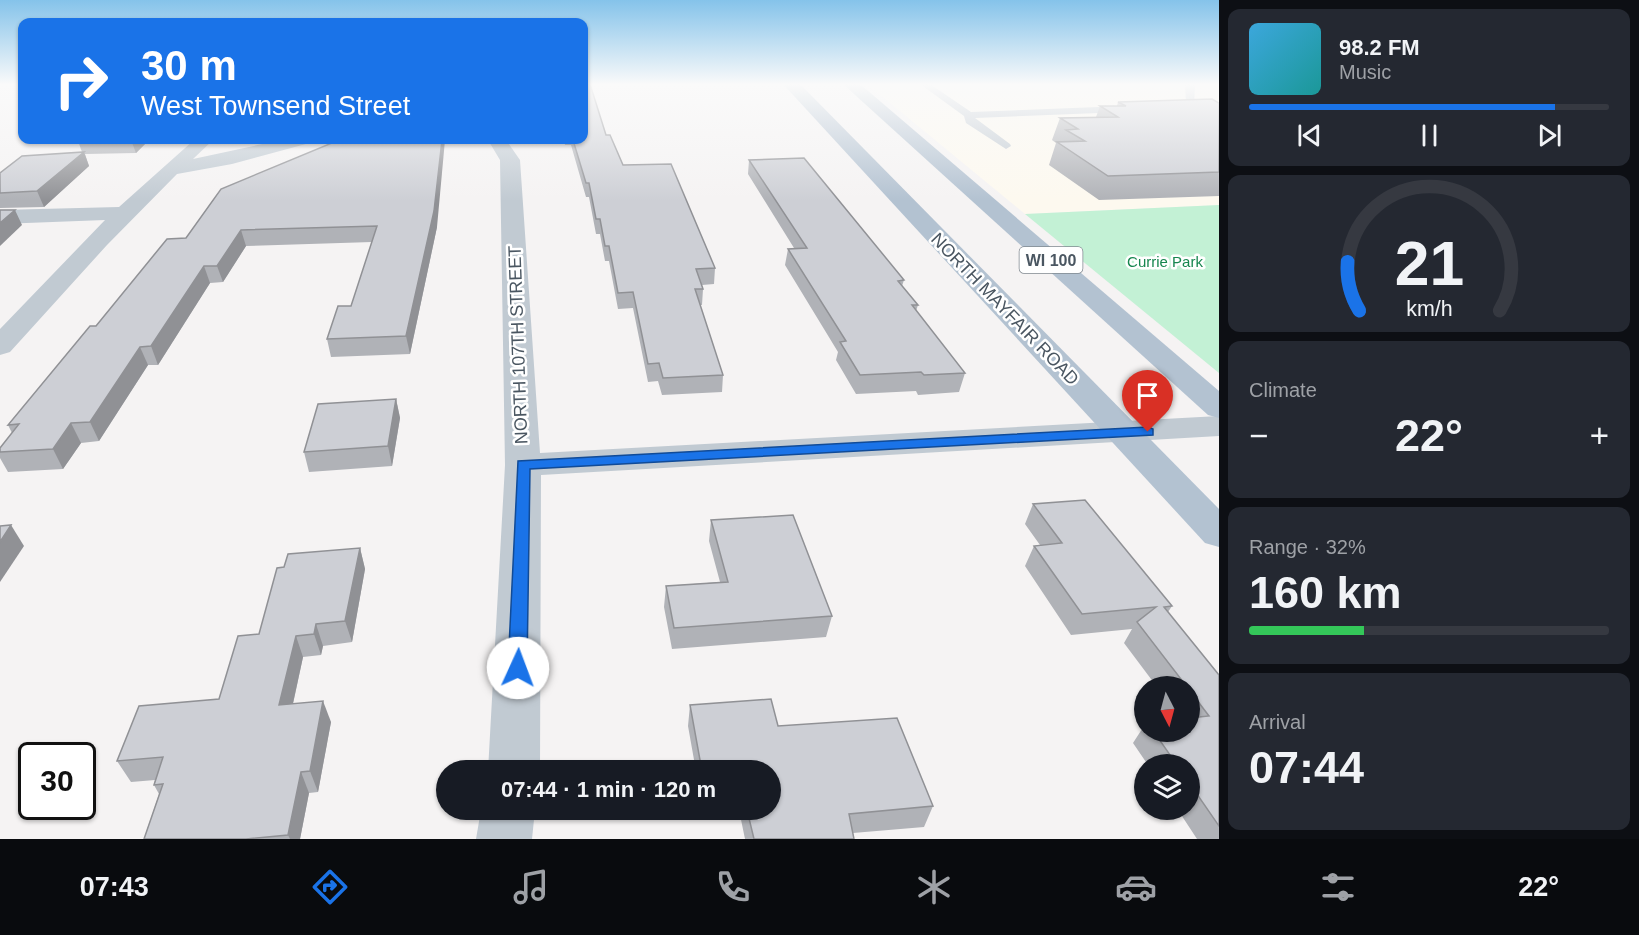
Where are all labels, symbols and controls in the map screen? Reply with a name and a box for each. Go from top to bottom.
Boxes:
text: 98.2 FM [1339,35,1420,60]
icon: right [42,42,120,120]
text: 30 m [141,42,237,89]
text: Music [1339,61,1391,83]
text: West Townsend Street [141,91,410,121]
icon: previous [1293,119,1326,152]
icon: pause [1413,119,1446,152]
icon: next [1533,119,1566,152]
street label: NORTH MAYFAIR ROAD [927,229,1083,389]
text: 21 [1394,229,1464,298]
street label: NORTH 107TH STREET [505,245,531,445]
road number: WI 100 [1020,247,1082,273]
park label: Currie Park [1127,253,1203,270]
text: km/h [1406,297,1452,321]
pin [1122,370,1173,432]
icon: arrive [1131,379,1164,412]
text: Climate [1249,379,1317,401]
text: 22° [1395,410,1463,461]
text: − [1249,417,1268,454]
text: + [1590,417,1609,454]
text: Range · 32% [1249,536,1366,558]
text: 160 km [1249,567,1402,618]
position arrow [486,636,550,700]
north arrow [1134,676,1200,742]
map controls [1134,676,1200,820]
text: Arrival [1249,711,1306,733]
speed limit sign: 30 [18,742,96,820]
text: 07:44 [1249,742,1364,793]
button: layers [1134,754,1200,820]
text: 07:44 · 1 min · 120 m [501,777,716,802]
icon: directions [309,866,351,908]
icon: music [510,866,552,908]
icon: phone [712,866,754,908]
icon: climate [913,866,955,908]
icon: car [1115,866,1157,908]
icon: filters [1317,866,1359,908]
text: 07:43 [80,872,149,902]
text: 22° [1518,872,1559,902]

